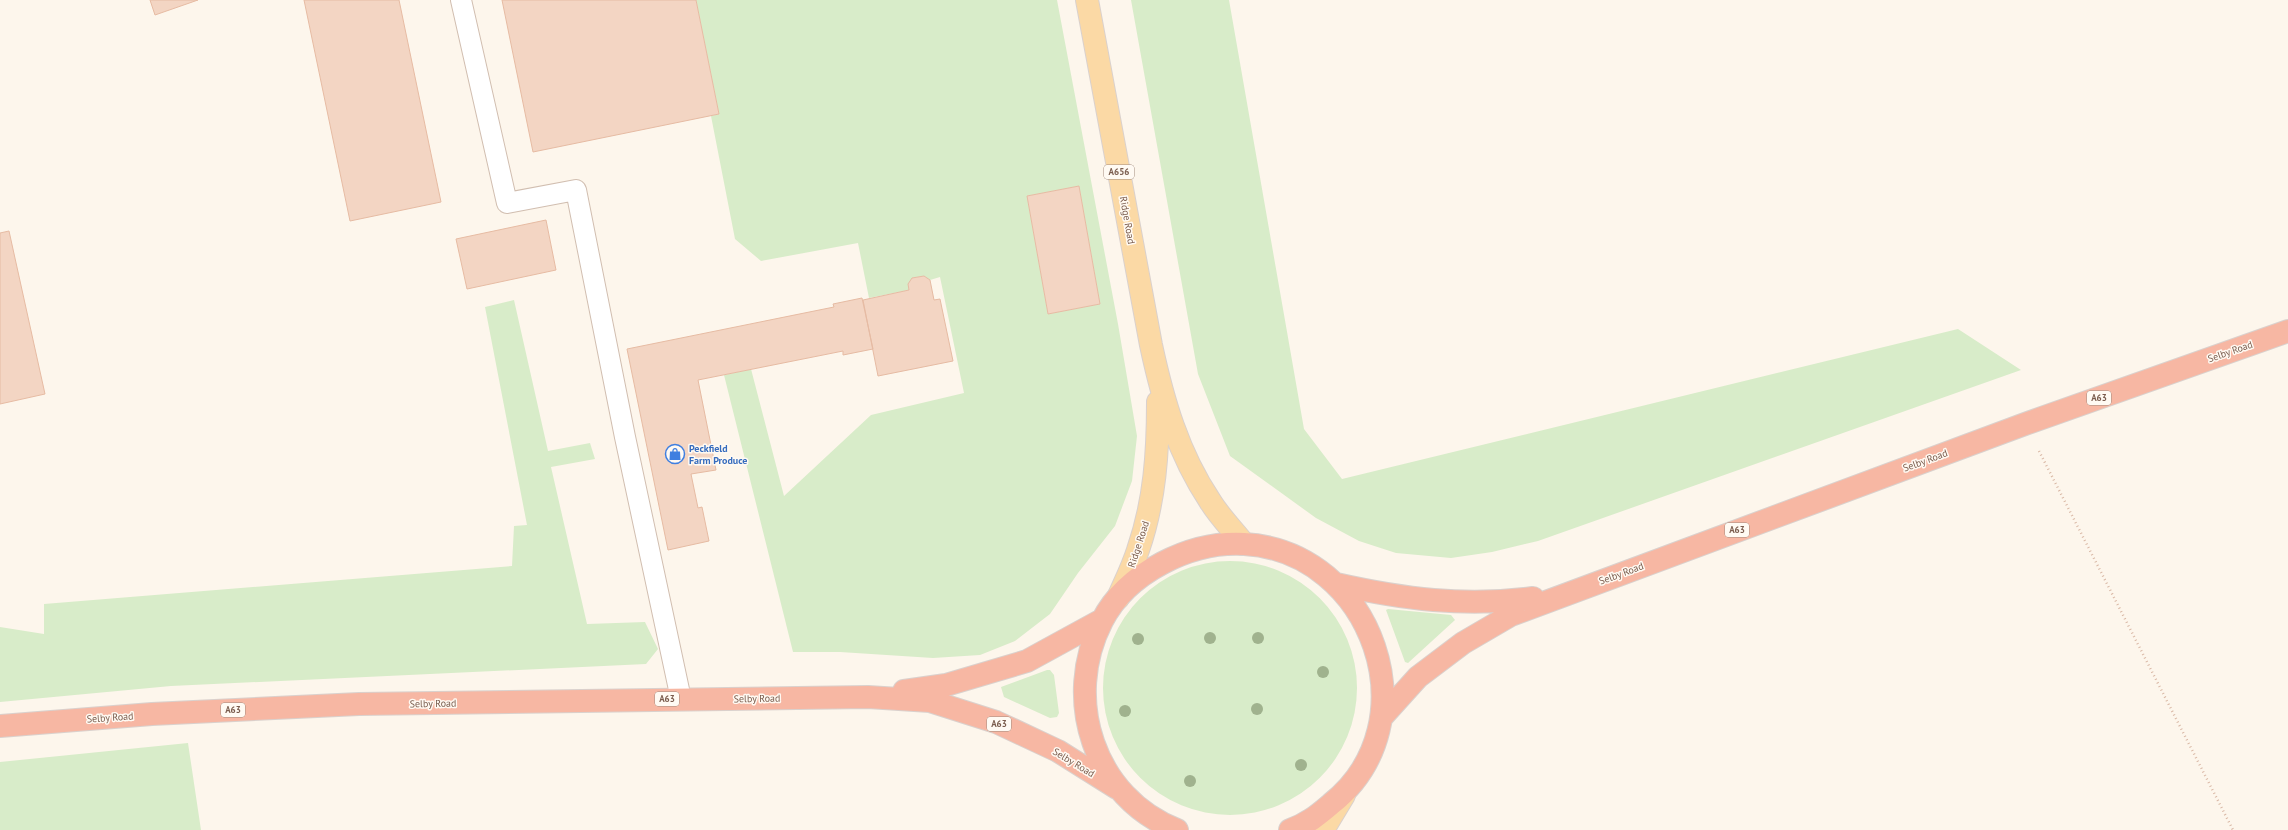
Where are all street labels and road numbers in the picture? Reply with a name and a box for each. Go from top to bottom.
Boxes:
road number: A656 [1104,165,1134,179]
street label: Ridge Road [1117,195,1138,245]
street label: Selby Road [2206,338,2254,365]
road number: A63 [2087,391,2111,405]
street label: Selby Road [1901,446,1949,475]
street label: Ridge Road [1125,519,1152,569]
road number: A63 [1725,523,1749,537]
street label: Selby Road [1597,559,1645,588]
road number: A63 [655,692,679,706]
street label: Selby Road [734,692,780,705]
street label: Selby Road [410,697,456,710]
road number: A63 [221,703,245,717]
street label: Selby Road [86,709,134,726]
road number: A63 [987,717,1011,731]
street label: Selby Road [1050,745,1097,780]

